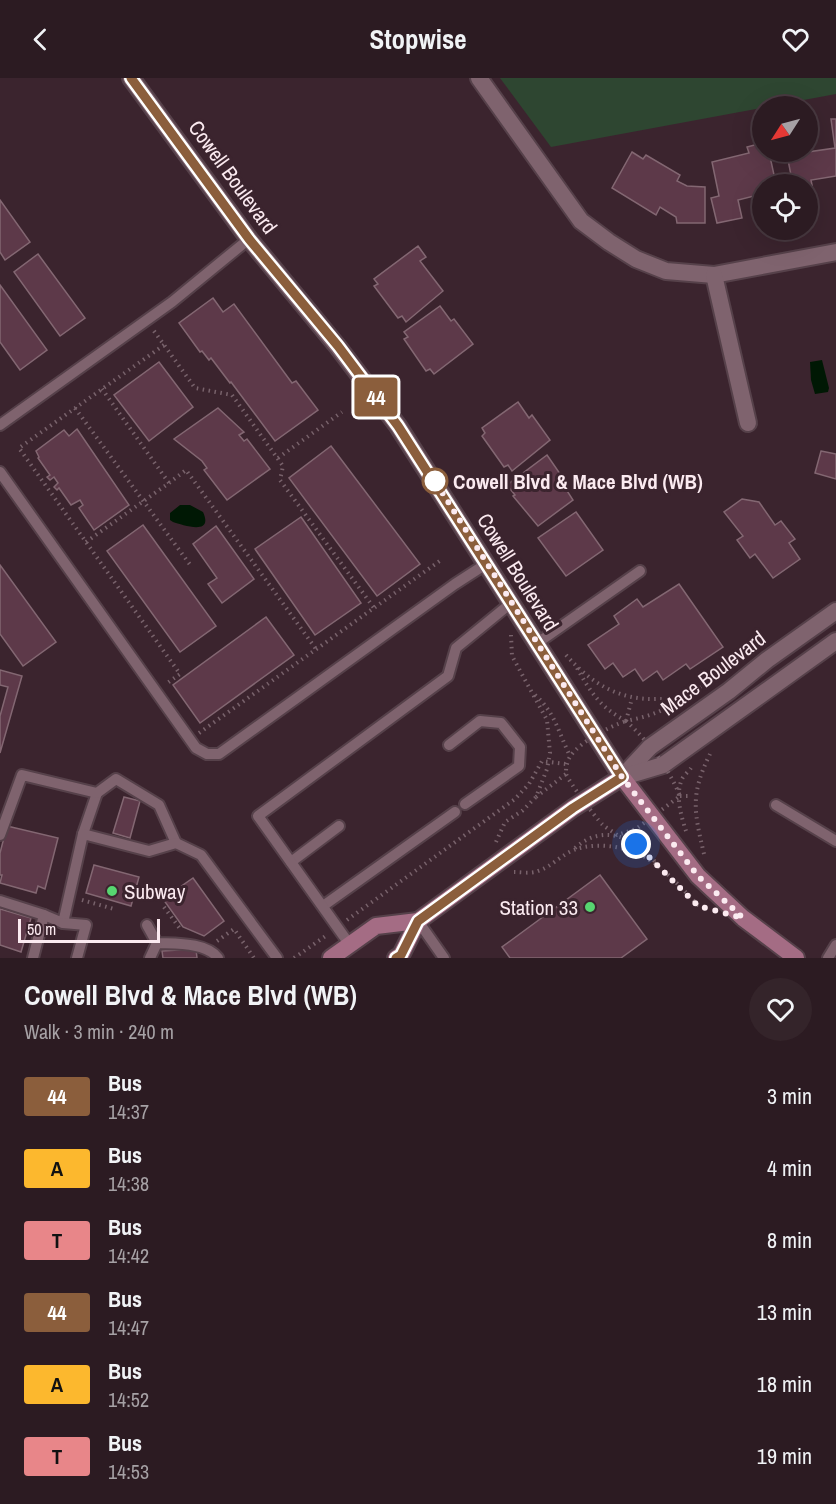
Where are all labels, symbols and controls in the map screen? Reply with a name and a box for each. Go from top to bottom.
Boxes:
text: Stopwise [369,21,467,57]
icon: back [24,23,57,56]
icon: heart [779,23,812,56]
north arrow [752,96,818,162]
map controls [752,96,818,240]
street label: Cowell Boulevard [182,114,284,240]
button: locate [752,174,818,240]
line badge: 44 [349,378,403,416]
text: 44 [366,383,386,412]
place label: Cowell Blvd & Mace Blvd (WB) [453,467,703,496]
marker: Cowell Blvd & Mace Blvd (WB) [422,468,448,494]
street label: Cowell Boulevard [470,508,566,636]
street label: Mace Boulevard [655,624,771,722]
your location [621,829,651,859]
place label: Subway [124,877,186,906]
marker: Subway [105,884,119,898]
place label: Station 33 [499,893,578,922]
marker: Station 33 [583,900,597,914]
scale bar [18,916,160,944]
text: 50 m [27,918,56,940]
text: Cowell Blvd & Mace Blvd (WB) [24,976,357,1014]
button: heart [749,978,812,1041]
text: Walk · 3 min · 240 m [24,1018,174,1045]
text: Bus [108,1068,142,1098]
text: 3 min [767,1081,812,1111]
text: 44 [47,1082,67,1111]
text: 14:37 [108,1098,149,1125]
text: Bus [108,1140,142,1170]
text: 4 min [767,1153,812,1183]
text: A [51,1154,63,1183]
text: 14:38 [108,1170,149,1197]
text: Bus [108,1212,142,1242]
text: 8 min [767,1225,812,1255]
text: T [52,1226,62,1255]
text: 14:42 [108,1242,149,1269]
text: Bus [108,1284,142,1314]
text: 13 min [757,1297,812,1327]
text: 44 [47,1298,67,1327]
text: 14:47 [108,1314,149,1341]
text: Bus [108,1356,142,1386]
text: 18 min [757,1369,812,1399]
text: A [51,1370,63,1399]
text: 14:52 [108,1386,149,1413]
text: Bus [108,1428,142,1458]
text: 19 min [757,1441,812,1471]
text: T [52,1442,62,1471]
text: 14:53 [108,1458,149,1485]

